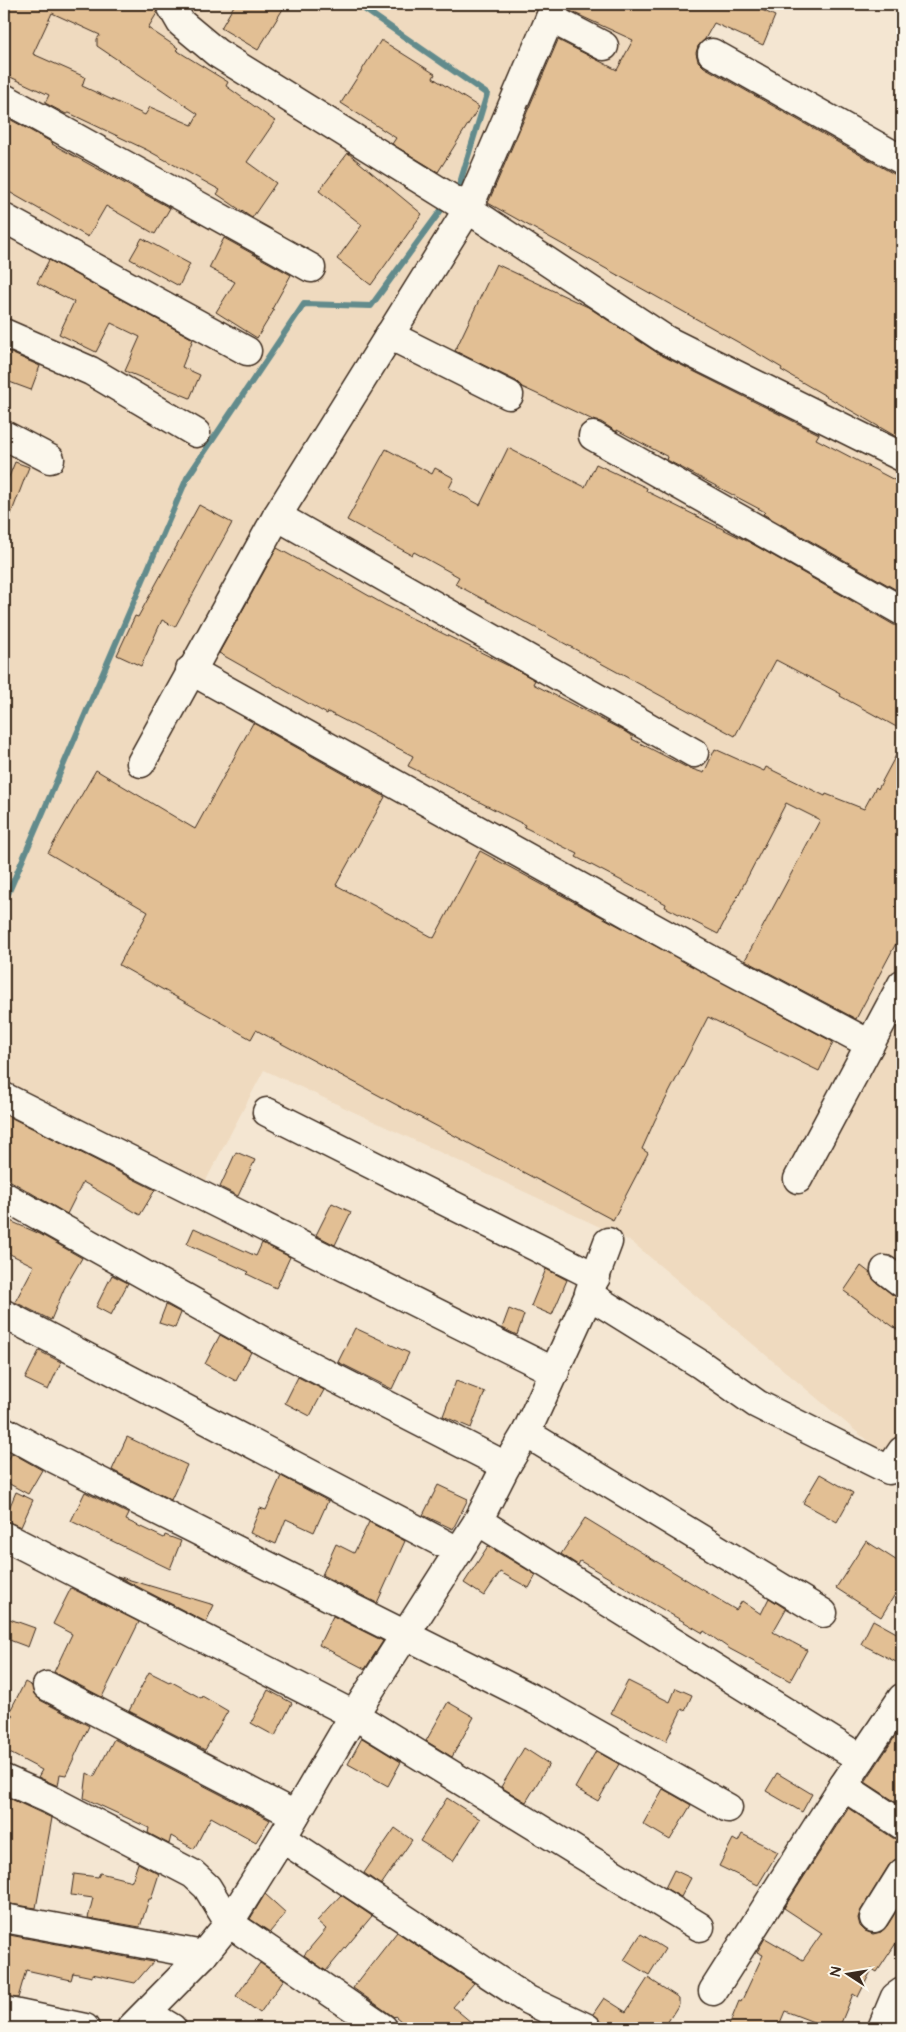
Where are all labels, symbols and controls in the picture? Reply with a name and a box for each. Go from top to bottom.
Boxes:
north arrow [824,1950,874,2000]
text: N [826,1965,847,1978]

